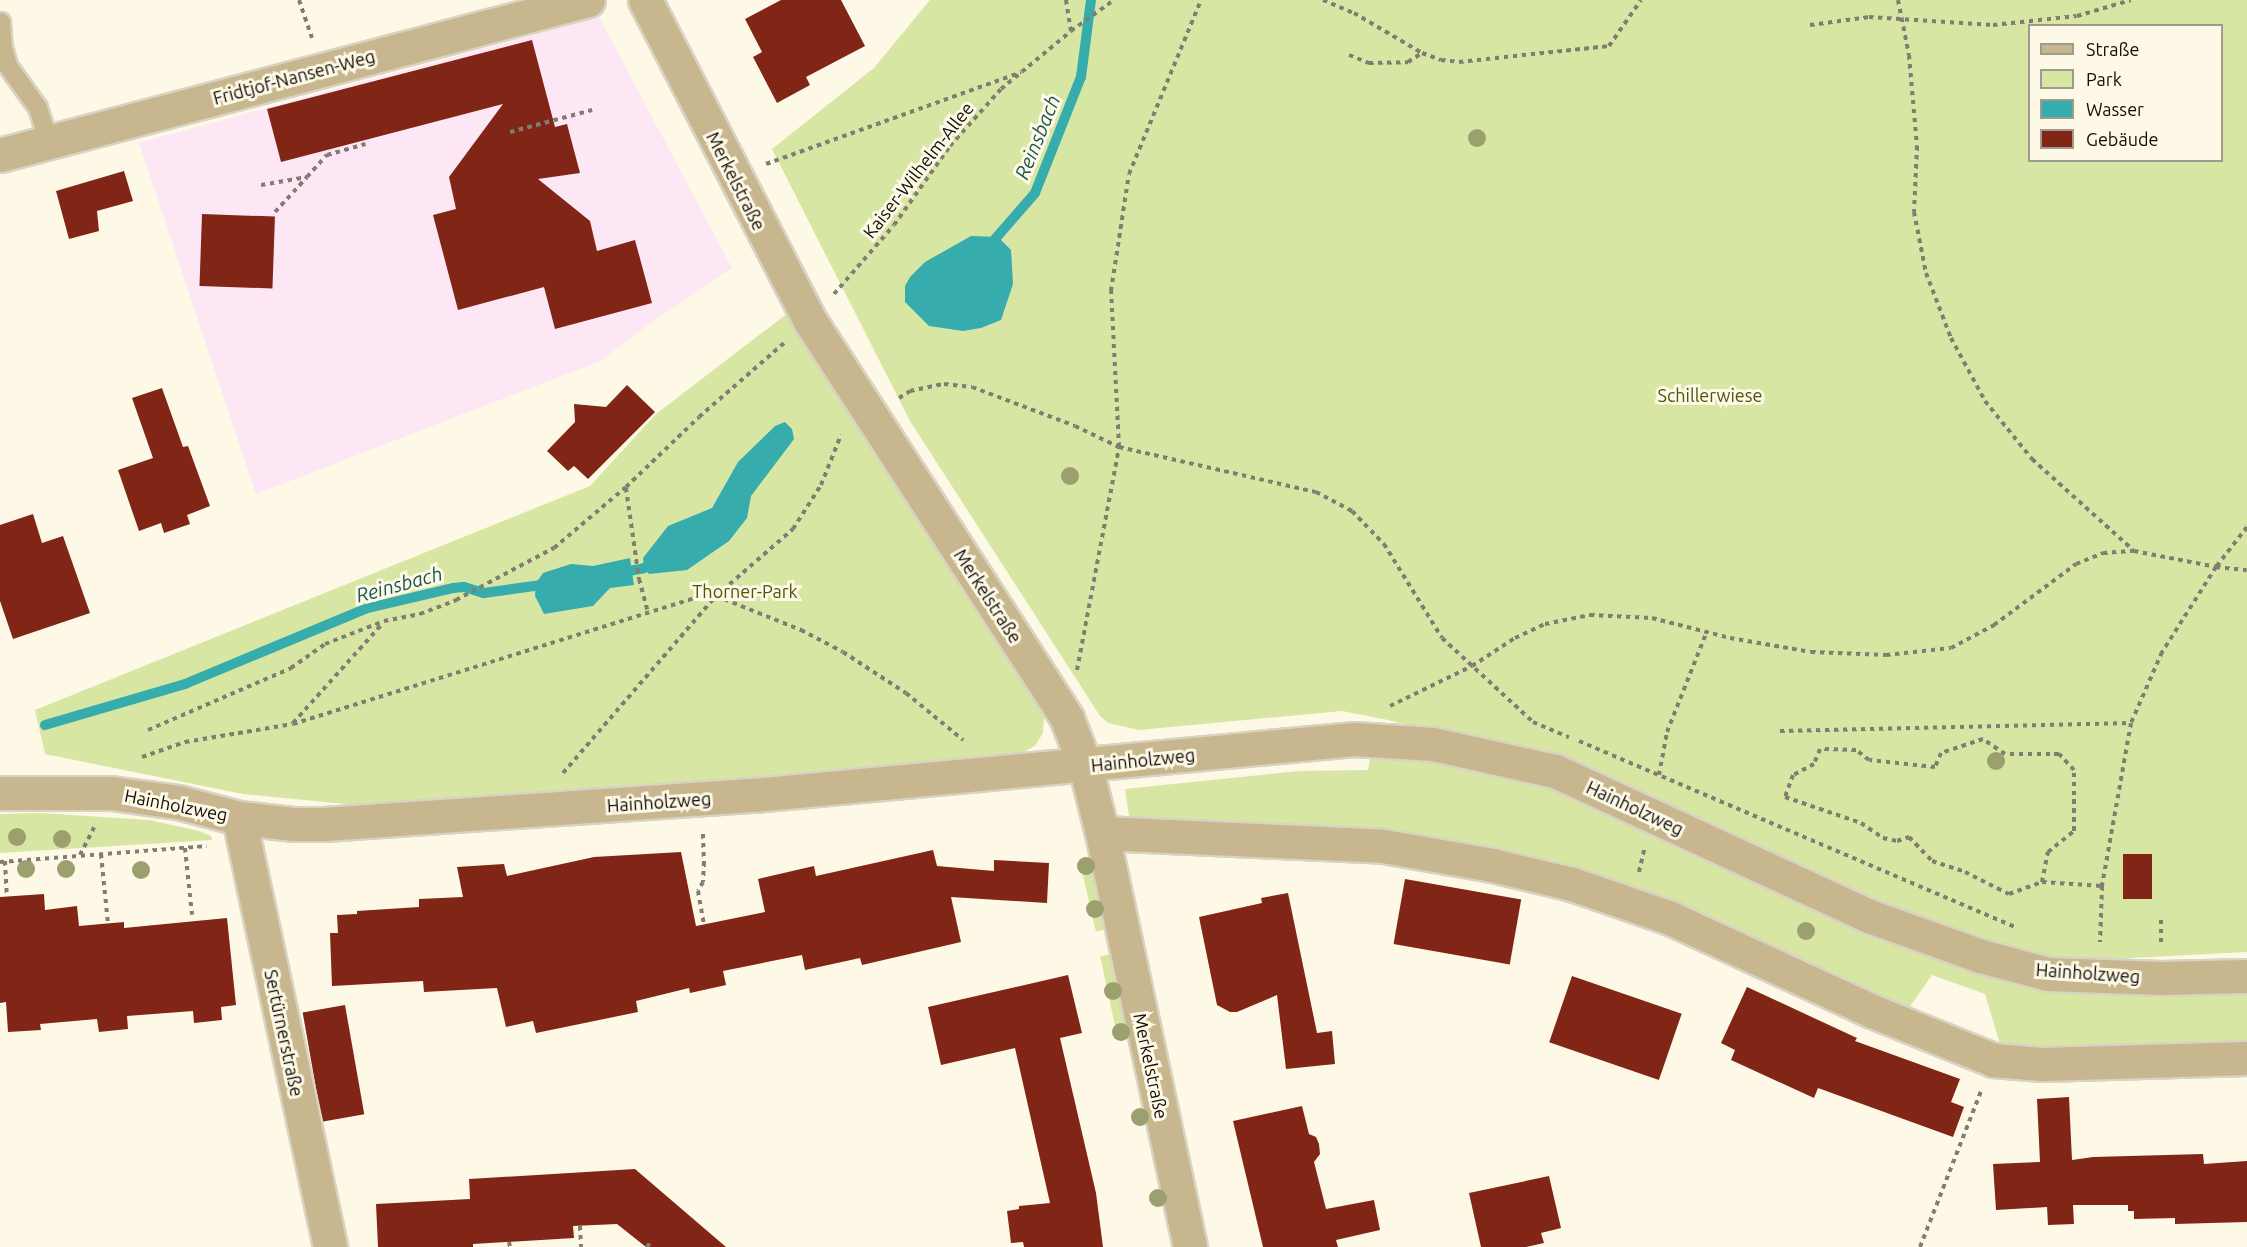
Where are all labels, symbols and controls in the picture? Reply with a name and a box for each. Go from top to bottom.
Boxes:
legend [2028,24,2223,162]
text: Straße [2086,39,2139,59]
street label: Fridtjof-Nansen-Weg [211,45,377,109]
text: Park [2086,69,2122,89]
water label: Reinsbach [1009,91,1065,183]
street label: Kaiser-Wilhelm-Allee [858,98,978,242]
text: Wasser [2086,99,2144,119]
street label: Merkelstraße [702,128,770,234]
text: Gebäude [2086,129,2158,149]
park label: Schillerwiese [1657,384,1763,406]
street label: Merkelstraße [950,545,1026,647]
water label: Reinsbach [353,561,445,607]
park label: Thorner-Park [692,580,798,602]
street label: Hainholzweg [1090,744,1196,776]
street label: Hainholzweg [1583,776,1687,840]
street label: Hainholzweg [123,784,229,826]
street label: Hainholzweg [606,788,712,816]
street label: Hainholzweg [2035,959,2141,987]
street label: Sertürnerstraße [260,968,308,1098]
street label: Merkelstraße [1129,1011,1173,1121]

